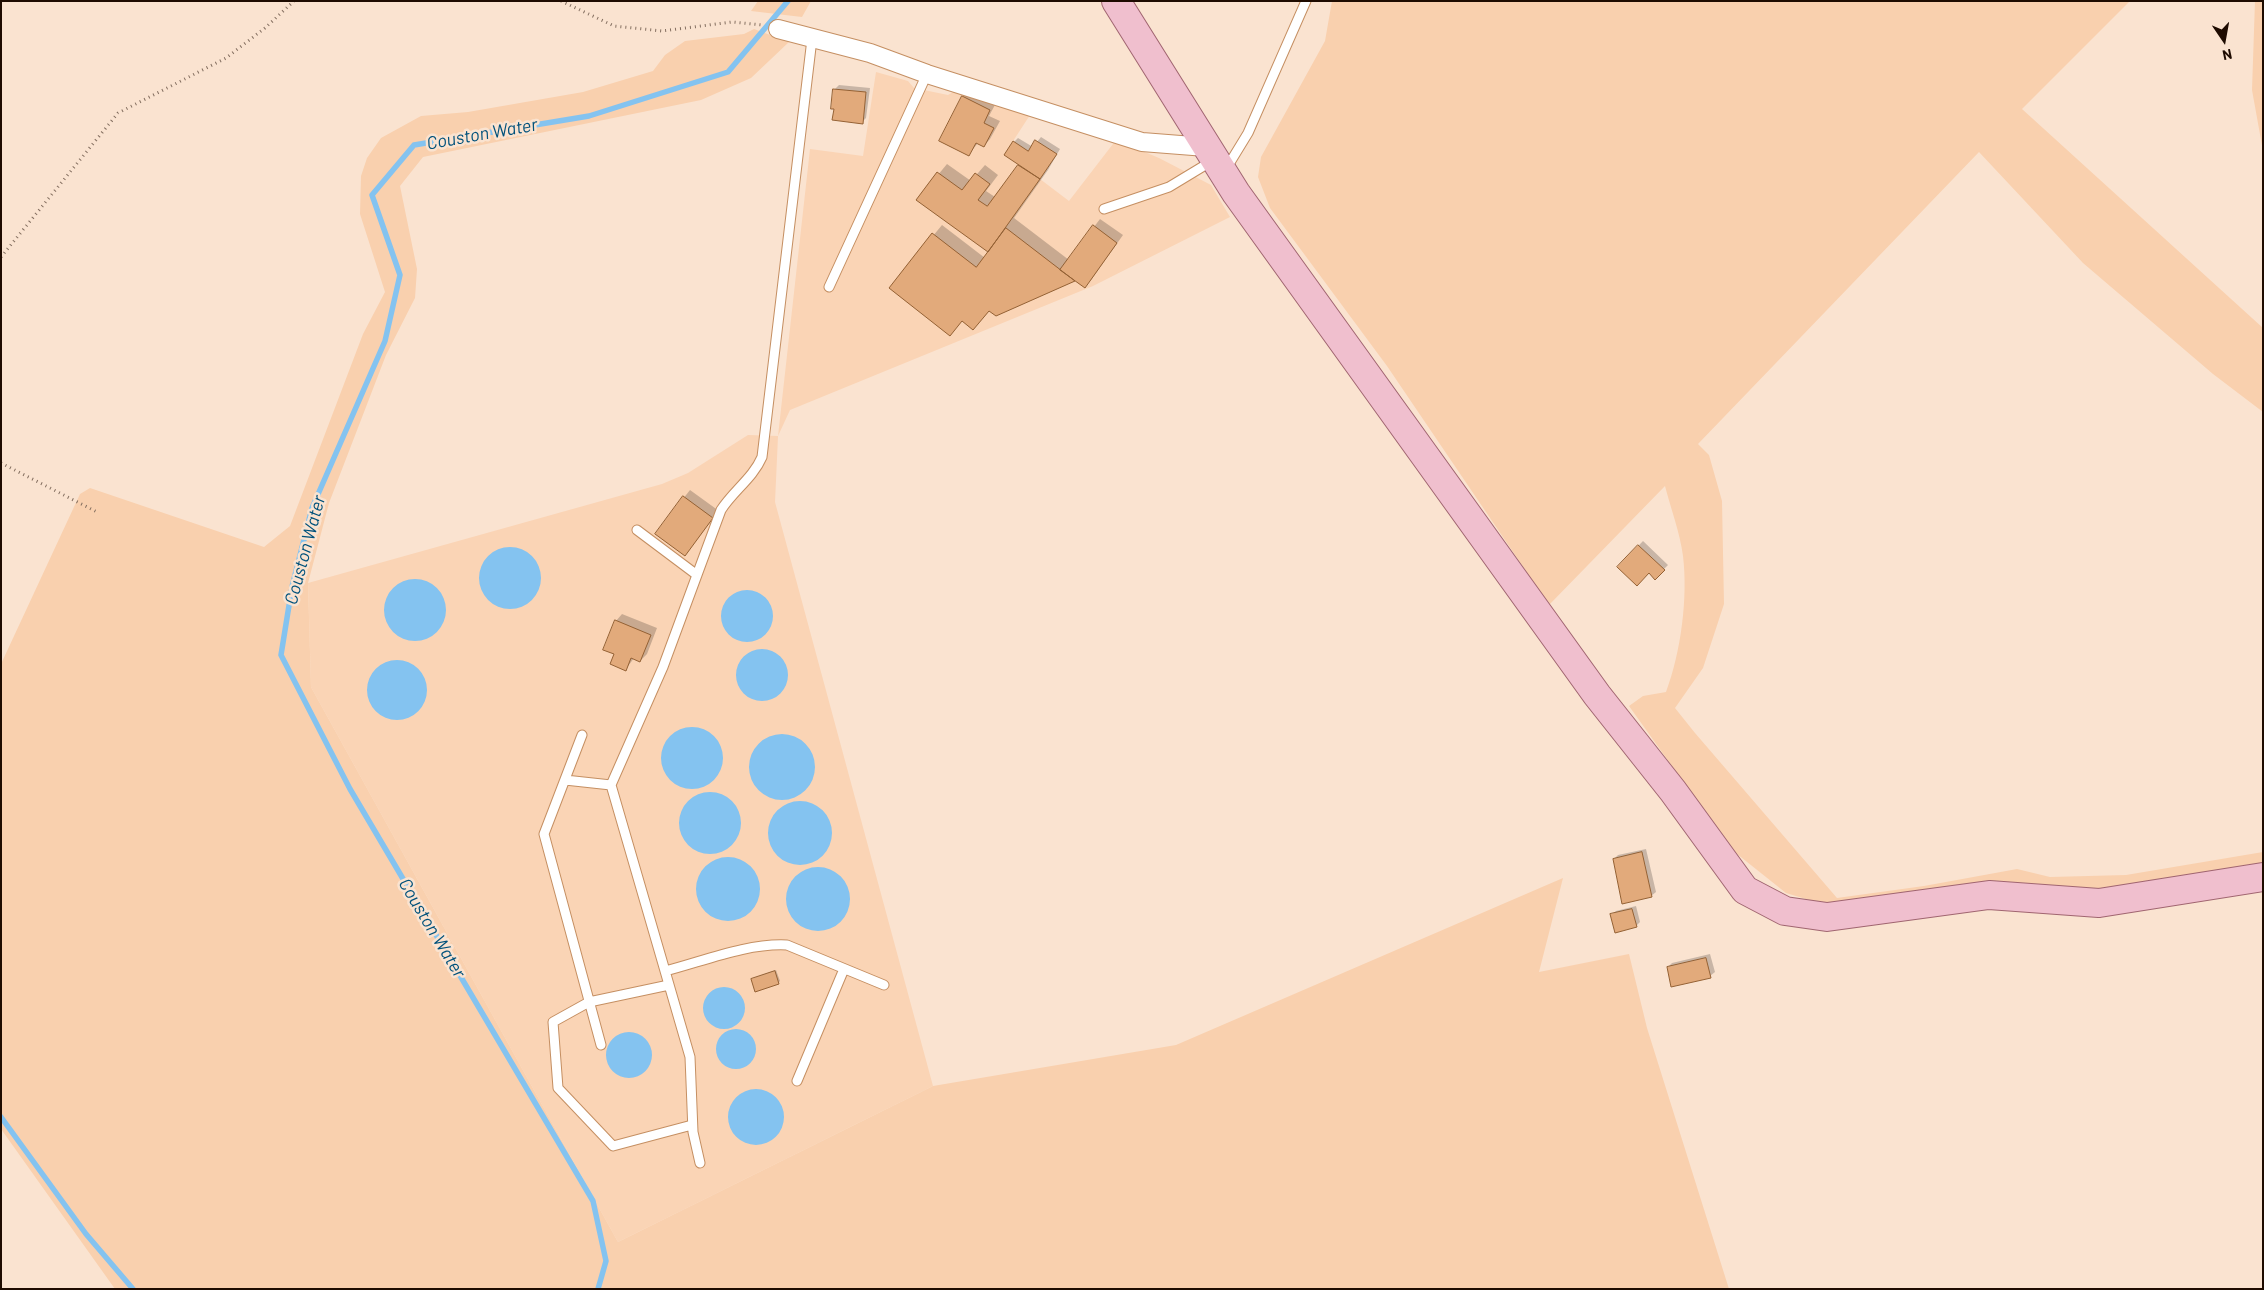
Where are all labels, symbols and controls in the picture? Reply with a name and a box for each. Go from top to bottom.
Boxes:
north arrow [2199,15,2249,65]
text: N [2221,46,2234,64]
water label: Couston Water [425,114,539,154]
water label: Couston Water [280,493,330,607]
water label: Couston Water [394,874,470,982]

